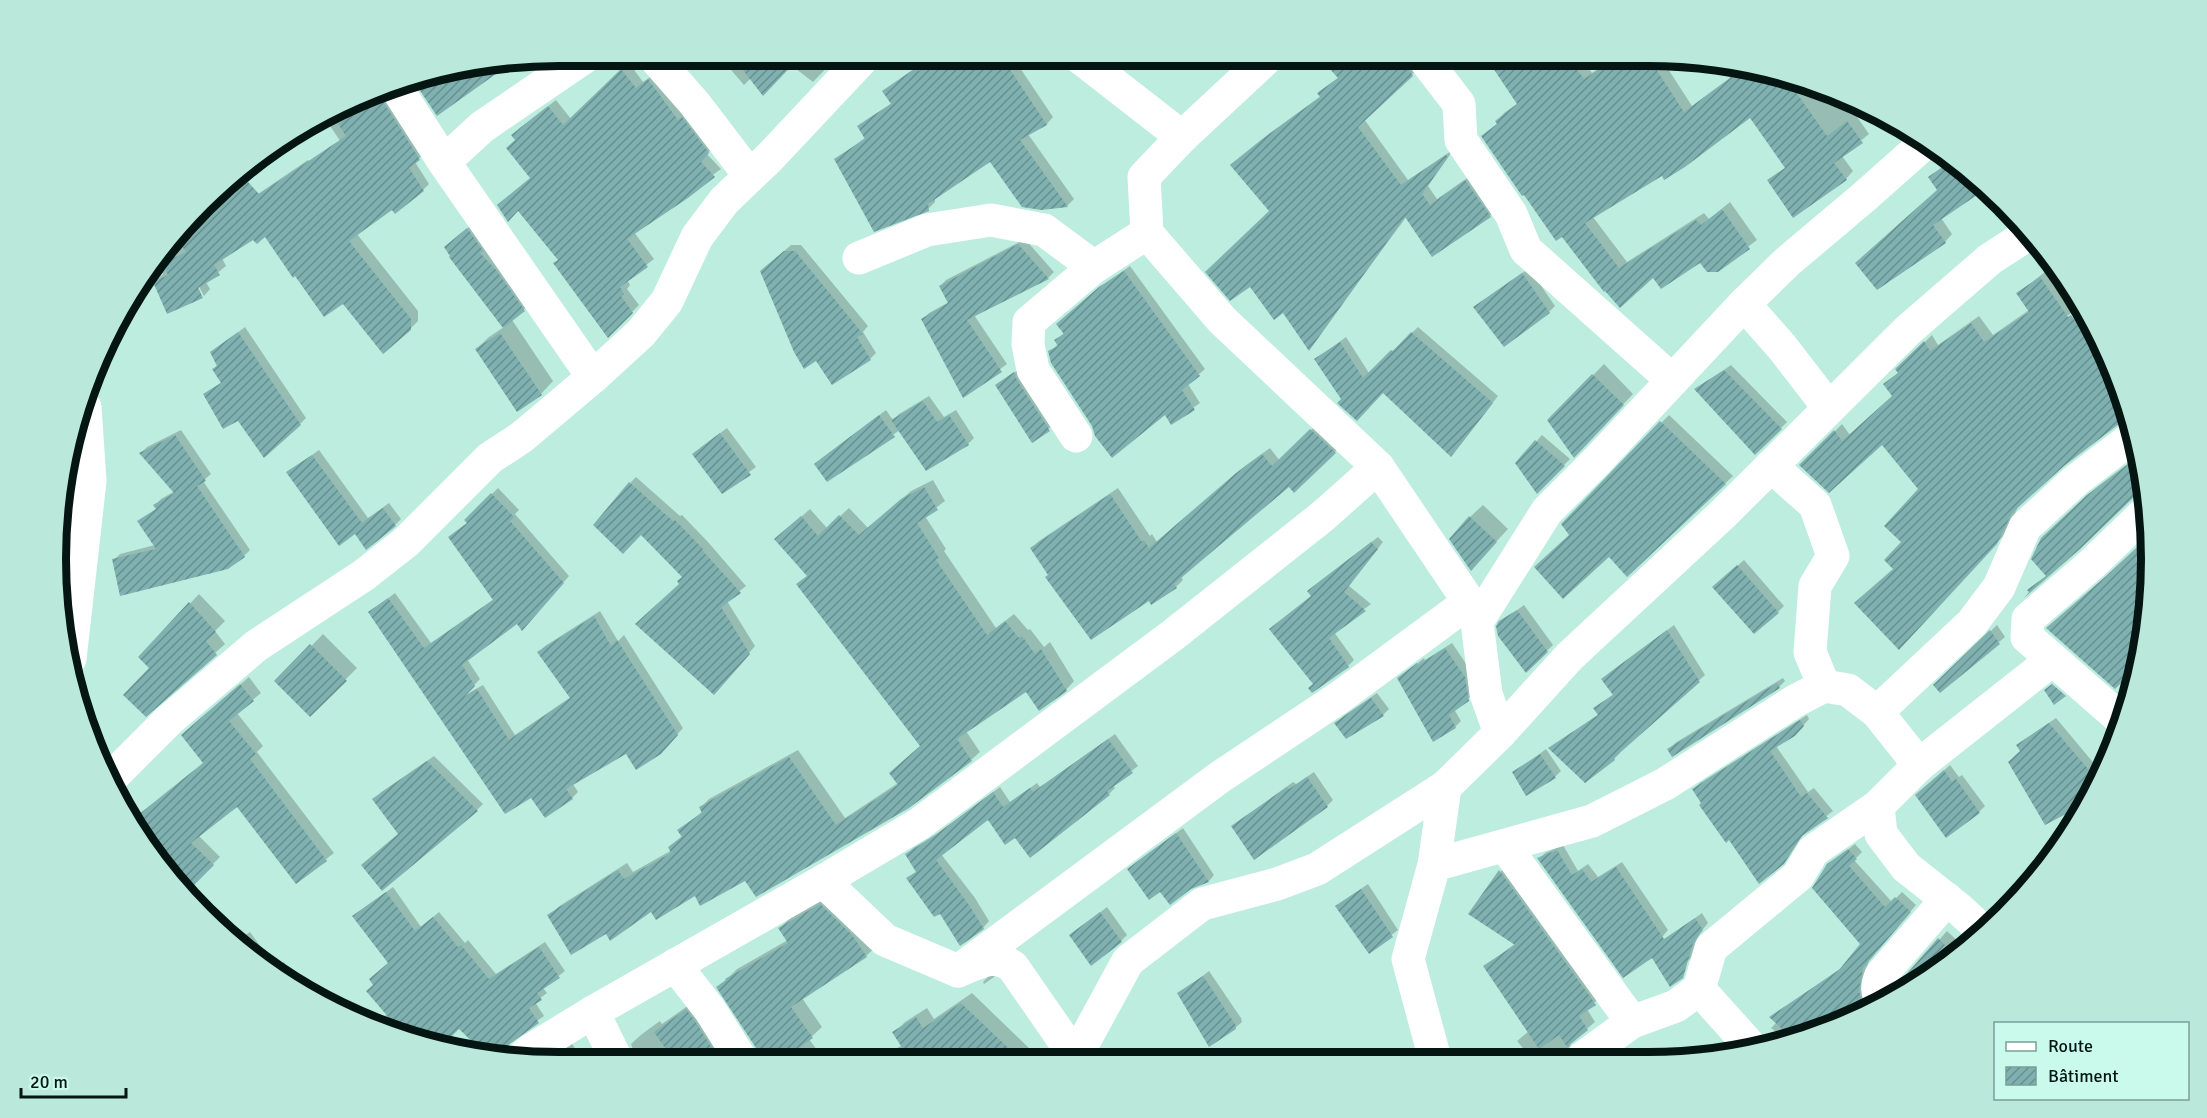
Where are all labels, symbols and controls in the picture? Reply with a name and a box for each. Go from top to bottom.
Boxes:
legend [1994,1022,2189,1100]
text: Route [2048,1035,2093,1057]
scale bar [21,1061,126,1099]
text: Bâtiment [2048,1065,2119,1087]
text: 20 m [30,1071,68,1093]

